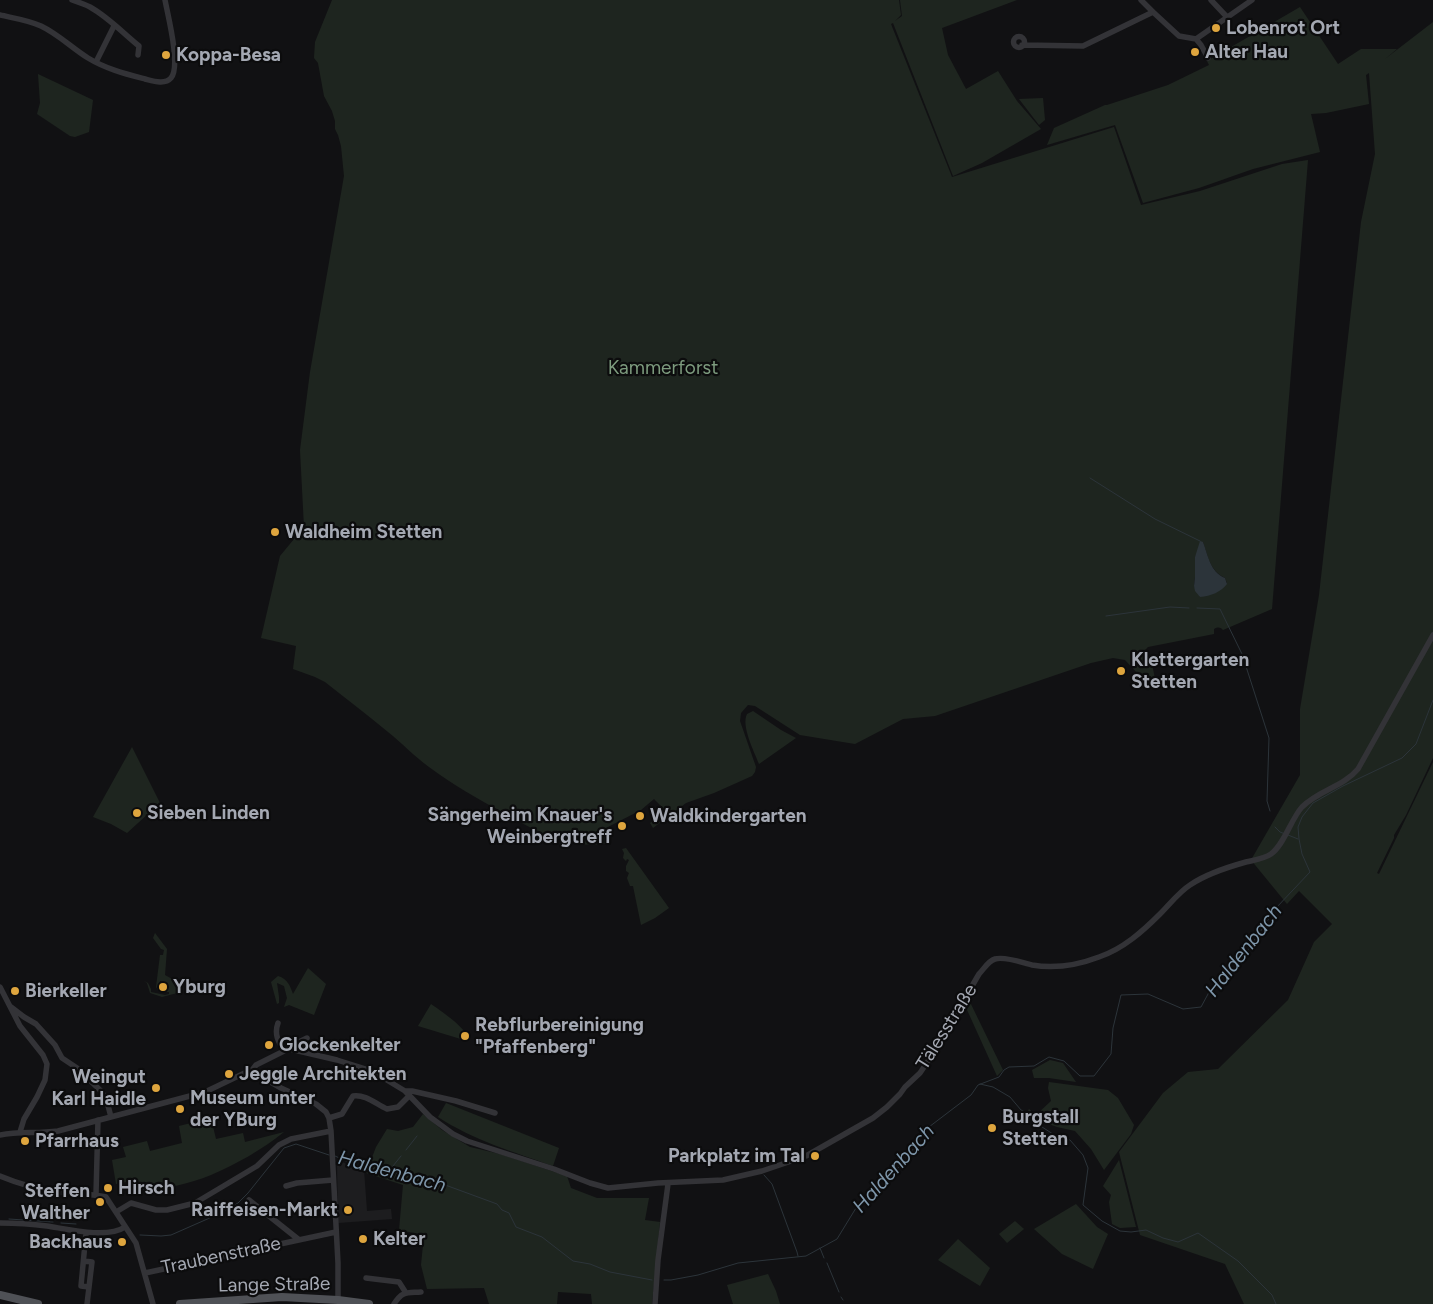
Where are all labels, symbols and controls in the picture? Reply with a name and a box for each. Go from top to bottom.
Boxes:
place label: Lobenrot Ort [1226,17,1340,39]
marker: Lobenrot Ort [1210,22,1222,34]
place label: Alter Hau [1205,41,1288,63]
place label: Koppa-Besa [176,44,281,66]
marker: Alter Hau [1189,46,1201,58]
marker: Koppa-Besa [160,49,172,61]
park label: Kammerforst [608,357,718,379]
place label: Waldheim Stetten [285,521,442,543]
marker: Waldheim Stetten [269,526,281,538]
place label: Klettergarten Stetten [1131,649,1249,693]
marker: Klettergarten Stetten [1115,665,1127,677]
place label: Sieben Linden [147,802,270,824]
place label: Sängerheim Knauer's Weinbergtreff [428,804,612,848]
place label: Waldkindergarten [650,805,807,827]
marker: Sieben Linden [131,807,143,819]
marker: Waldkindergarten [634,810,646,822]
marker: Sängerheim Knauer's Weinbergtreff [616,820,628,832]
water label: Haldenbach [1201,900,1287,1002]
place label: Yburg [173,976,226,998]
place label: Bierkeller [25,980,107,1002]
street label: Tälesstraße [912,980,982,1074]
marker: Yburg [157,981,169,993]
marker: Bierkeller [9,985,21,997]
place label: Rebflurbereinigung "Pfaffenberg" [475,1014,644,1058]
marker: Rebflurbereinigung "Pfaffenberg" [459,1030,471,1042]
place label: Glockenkelter [279,1034,400,1056]
marker: Glockenkelter [263,1039,275,1051]
place label: Jeggle Architekten [239,1063,407,1085]
place label: Weingut Karl Haidle [52,1066,146,1110]
marker: Jeggle Architekten [223,1068,235,1080]
marker: Weingut Karl Haidle [150,1082,162,1094]
place label: Museum unter der YBurg [190,1087,315,1131]
marker: Museum unter der YBurg [174,1103,186,1115]
place label: Burgstall Stetten [1002,1106,1079,1150]
water label: Haldenbach [848,1120,940,1218]
marker: Burgstall Stetten [986,1122,998,1134]
place label: Pfarrhaus [35,1130,119,1152]
marker: Pfarrhaus [19,1135,31,1147]
place label: Parkplatz im Tal [668,1145,805,1167]
water label: Haldenbach [335,1146,449,1198]
marker: Parkplatz im Tal [809,1150,821,1162]
place label: Hirsch [118,1177,174,1199]
place label: Steffen Walther [21,1180,90,1224]
marker: Hirsch [102,1182,114,1194]
marker: Steffen Walther [94,1196,106,1208]
place label: Raiffeisen-Markt [191,1199,338,1221]
marker: Raiffeisen-Markt [342,1204,354,1216]
place label: Kelter [373,1228,425,1250]
place label: Backhaus [29,1231,112,1253]
street label: Traubenstraße [159,1232,283,1280]
marker: Kelter [357,1233,369,1245]
marker: Backhaus [116,1236,128,1248]
street label: Lange Straße [218,1273,330,1297]

